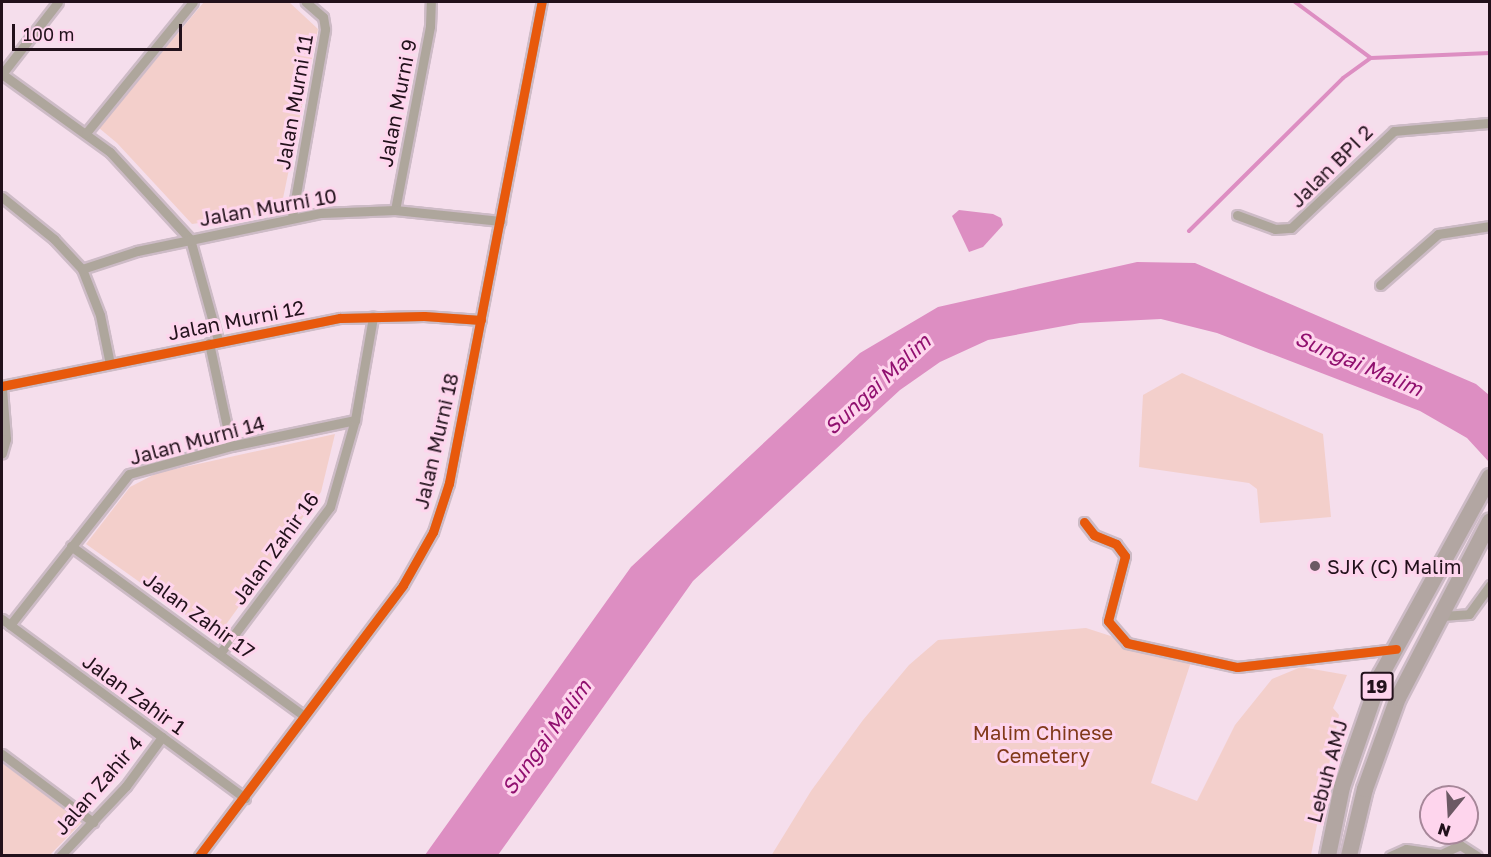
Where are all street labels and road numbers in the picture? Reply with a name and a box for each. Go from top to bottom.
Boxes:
street label: Jalan Murni 11 [270,33,318,171]
street label: Jalan Murni 9 [373,37,421,169]
street label: Jalan BPI 2 [1285,120,1377,212]
street label: Jalan Murni 10 [197,183,339,231]
street label: Jalan Murni 12 [166,295,306,345]
street label: Jalan Murni 18 [409,371,463,511]
street label: Jalan Murni 14 [127,410,267,470]
street label: Jalan Zahir 16 [226,487,324,609]
street label: Jalan Zahir 17 [139,567,259,663]
street label: Jalan Zahir 1 [78,649,190,739]
road number: 19 [1360,671,1394,701]
street label: Lebuh AMJ [1302,717,1352,825]
street label: Jalan Zahir 4 [48,731,148,839]

